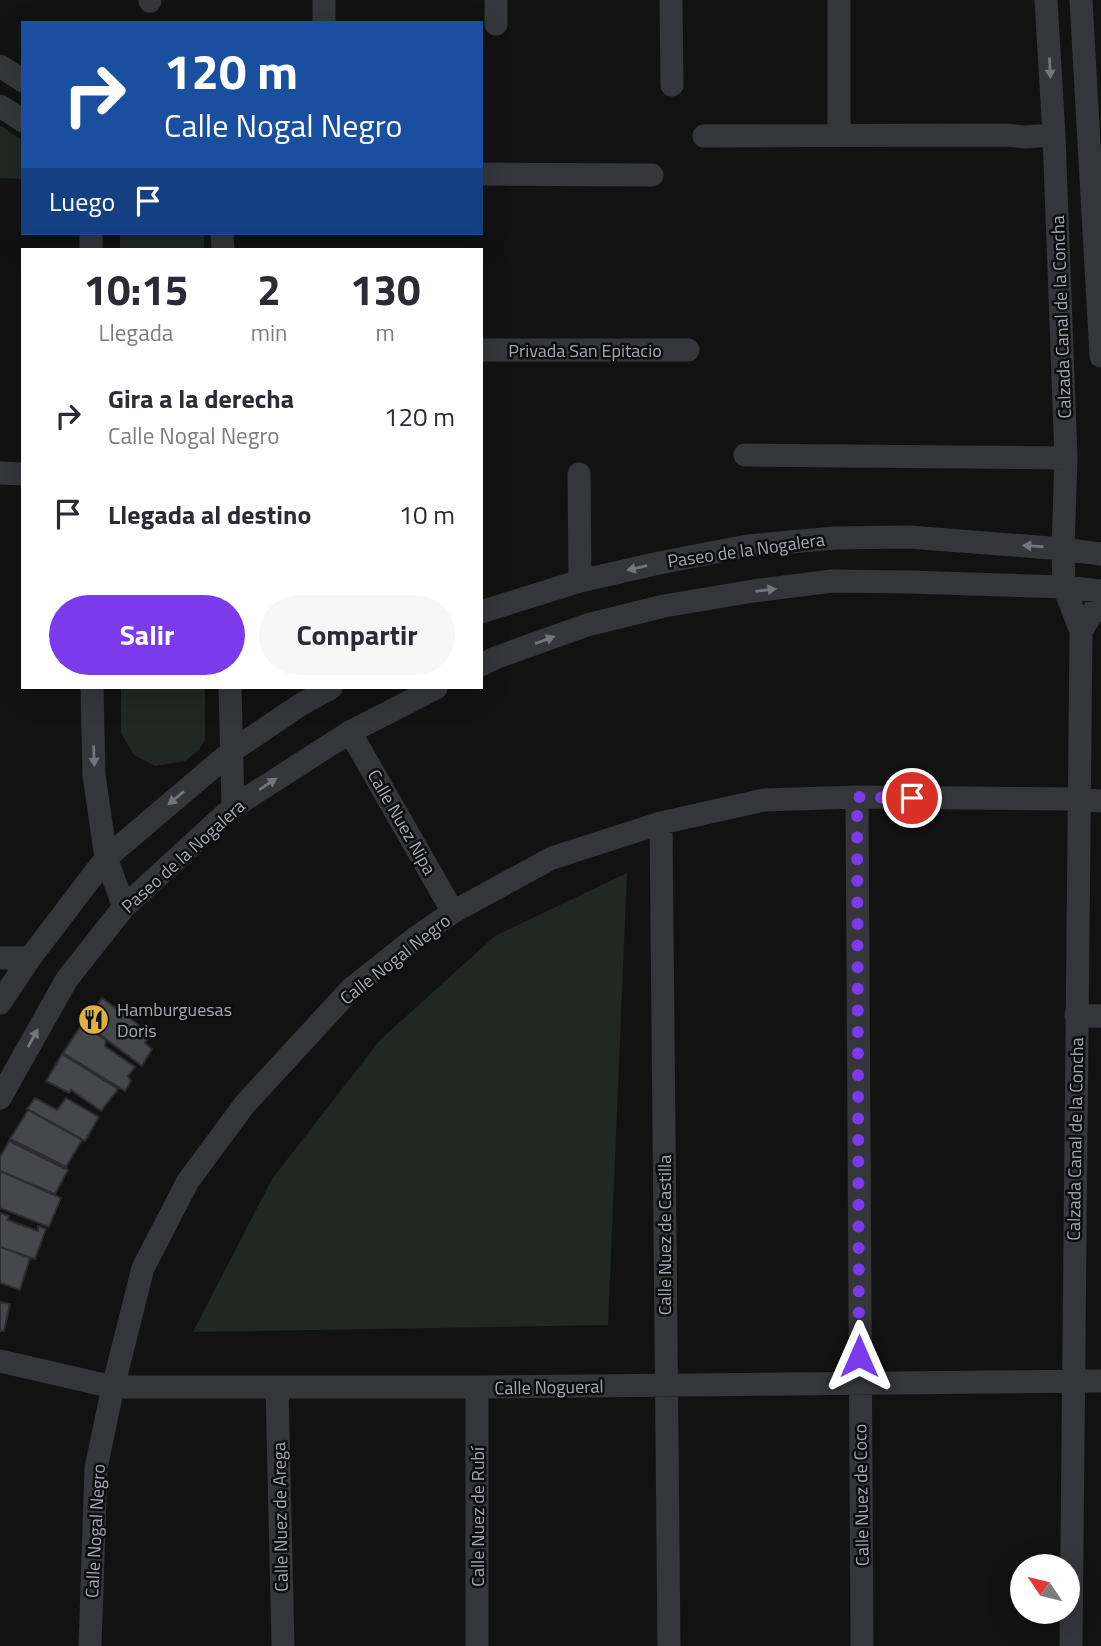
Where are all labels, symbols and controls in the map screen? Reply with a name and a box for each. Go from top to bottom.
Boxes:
text: 120 m [164,33,298,108]
icon: right [49,49,140,140]
one-way arrow [1045,57,1056,79]
text: Calle Nogal Negro [164,101,402,149]
text: Luego [49,182,115,221]
icon: arrive [129,182,167,220]
street label: Calzada Canal de la Concha [1044,215,1078,419]
text: 10:15 [83,257,188,321]
text: 2 [257,257,281,321]
text: 130 [350,257,420,321]
text: Llegada [98,315,173,350]
text: min [251,315,287,350]
text: m [376,315,395,350]
street label: Privada San Epitacio [508,337,662,364]
text: Gira a la derecha [108,379,294,418]
icon: right [49,397,87,435]
text: 120 m [384,397,455,436]
text: Calle Nogal Negro [108,418,279,453]
icon: arrive [49,495,87,533]
text: Llegada al destino [108,495,311,534]
text: 10 m [398,495,455,534]
street label: Paseo de la Nogalera [666,526,826,574]
one-way arrow [1022,541,1044,552]
one-way arrow [626,563,648,574]
one-way arrow [755,584,777,595]
button: Salir [49,595,245,675]
button: Compartir [259,595,455,675]
one-way arrow [534,634,555,645]
one-way arrow [88,745,99,767]
street label: Calle Nuez Nipa [361,764,443,880]
pin [882,768,942,828]
one-way arrow [259,778,278,791]
icon: arrive [893,779,931,817]
one-way arrow [168,790,185,805]
street label: Paseo de la Nogalera [115,793,251,919]
street label: Calle Nogal Negro [334,907,456,1011]
place label: Hamburguesas Doris [117,996,232,1044]
restaurant icon: Hamburguesas Doris [77,1002,111,1036]
one-way arrow [27,1029,39,1048]
street label: Calzada Canal de la Concha [1060,1037,1090,1241]
street label: Calle Nuez de Castilla [651,1155,678,1315]
position arrow [822,1319,896,1393]
street label: Calle Nogueral [494,1373,604,1401]
street label: Calle Nuez de Coco [846,1424,876,1566]
street label: Calle Nuez de Arega [265,1442,295,1592]
street label: Calle Nuez de Rubí [464,1445,491,1587]
street label: Calle Nogal Negro [78,1463,112,1599]
north arrow [1010,1554,1080,1624]
map controls [1010,1554,1080,1624]

